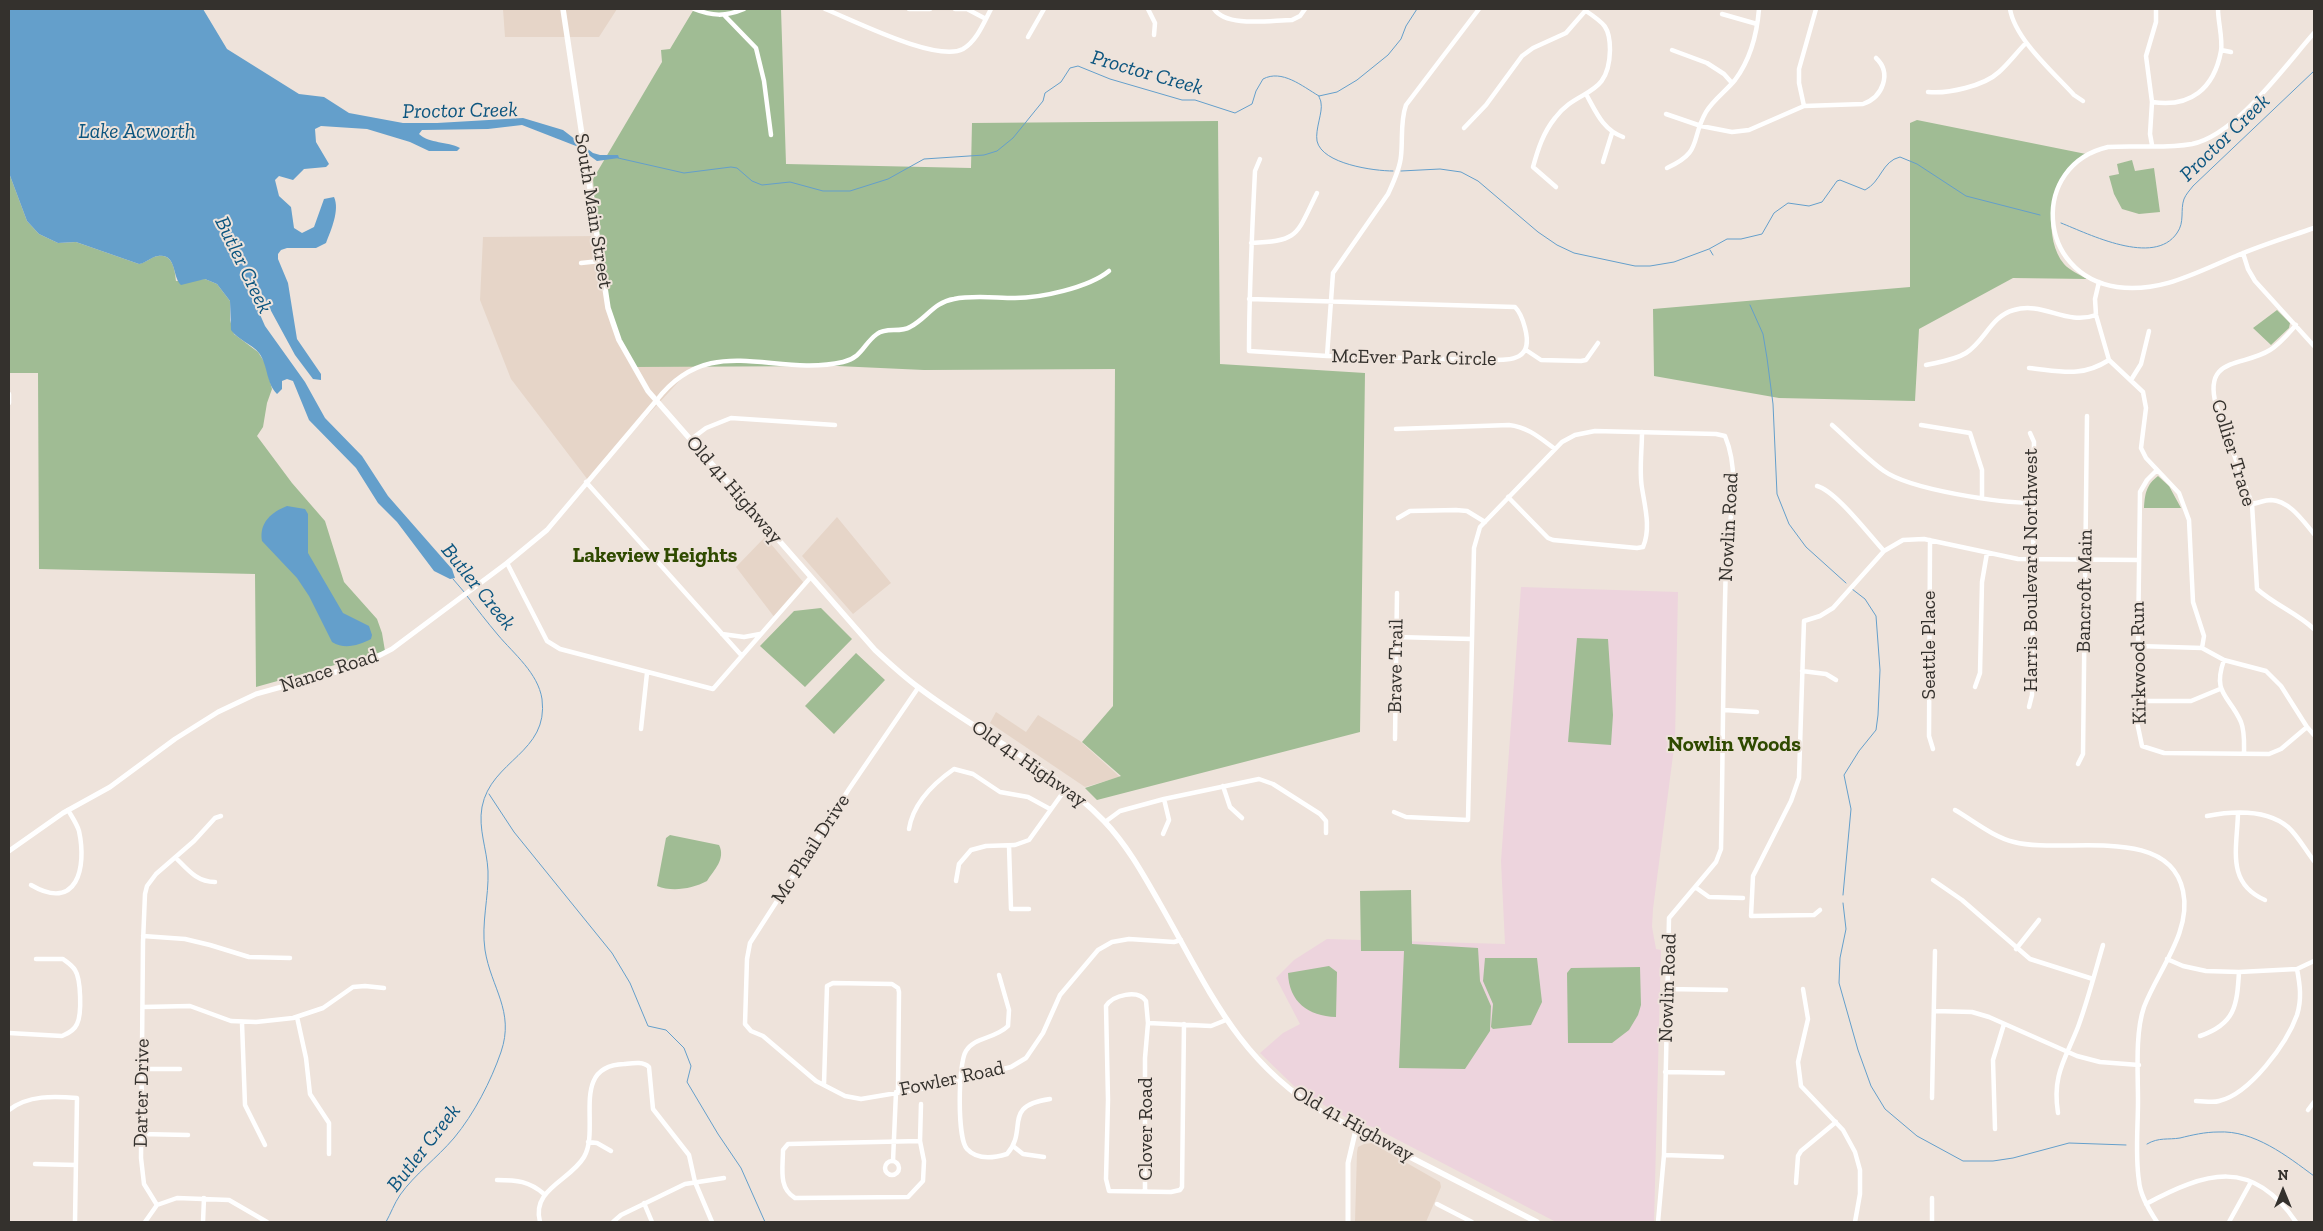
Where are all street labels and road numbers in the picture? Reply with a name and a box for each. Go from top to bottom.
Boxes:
street label: South Main Street [569,132,617,290]
street label: McEver Park Circle [1331,345,1497,371]
street label: Collier Trace [2205,397,2261,509]
street label: Old 41 Highway [681,431,787,549]
street label: Harris Boulevard Northwest [2019,448,2043,692]
street label: Nowlin Road [1714,472,1744,582]
street label: Bancroft Main [2072,529,2098,653]
street label: Seattle Place [1917,591,1941,699]
street label: Kirkwood Run [2126,601,2152,725]
street label: Brave Trail [1383,619,1409,713]
street label: Nance Road [277,644,381,698]
street label: Old 41 Highway [967,715,1091,813]
street label: Mc Phail Drive [767,790,855,908]
street label: Nowlin Road [1654,933,1682,1043]
street label: Darter Drive [129,1038,155,1148]
street label: Fowler Road [897,1056,1007,1102]
street label: Clover Road [1134,1077,1158,1181]
street label: Old 41 Highway [1288,1081,1418,1167]

